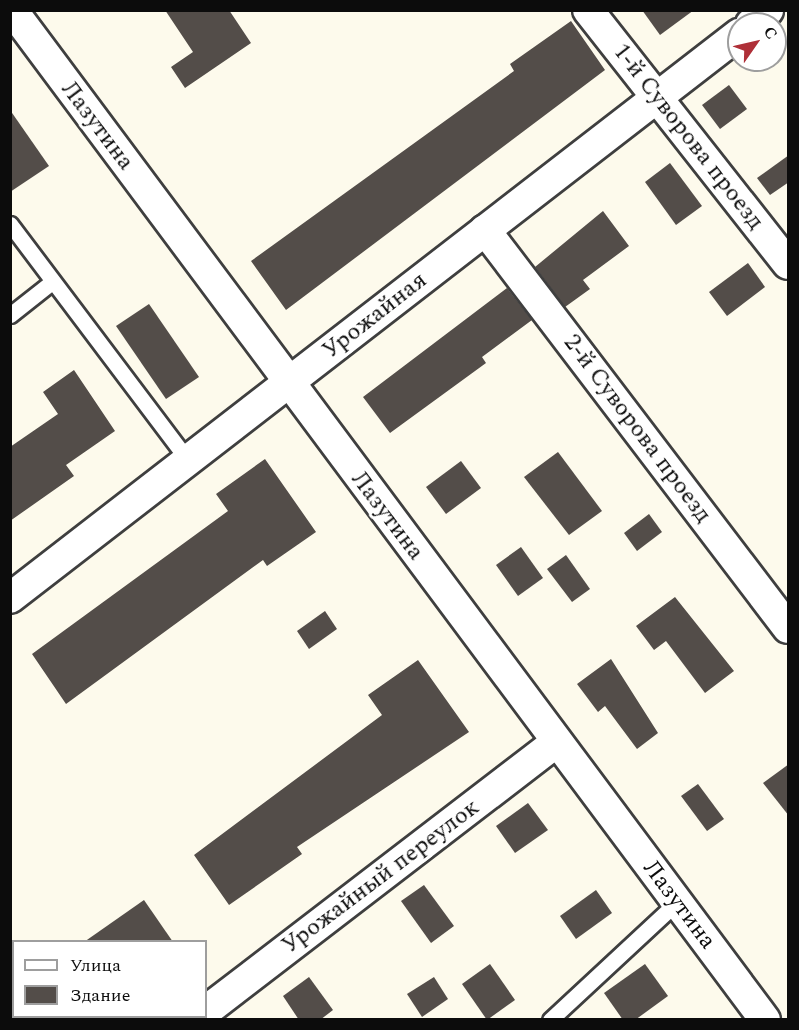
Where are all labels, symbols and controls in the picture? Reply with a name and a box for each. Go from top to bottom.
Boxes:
north arrow [727,12,787,72]
text: С [757,22,783,44]
street label: 1-й Суворова проезд [606,38,770,236]
street label: Лазутина [54,76,140,176]
street label: Урожайная [317,266,433,366]
street label: 2-й Суворова проезд [557,329,717,529]
street label: Лазутина [344,466,430,566]
street label: Урожайный переулок [277,793,485,961]
street label: Лазутина [636,855,722,955]
legend [12,940,207,1018]
text: Улица [70,952,121,979]
text: Здание [70,982,130,1009]

